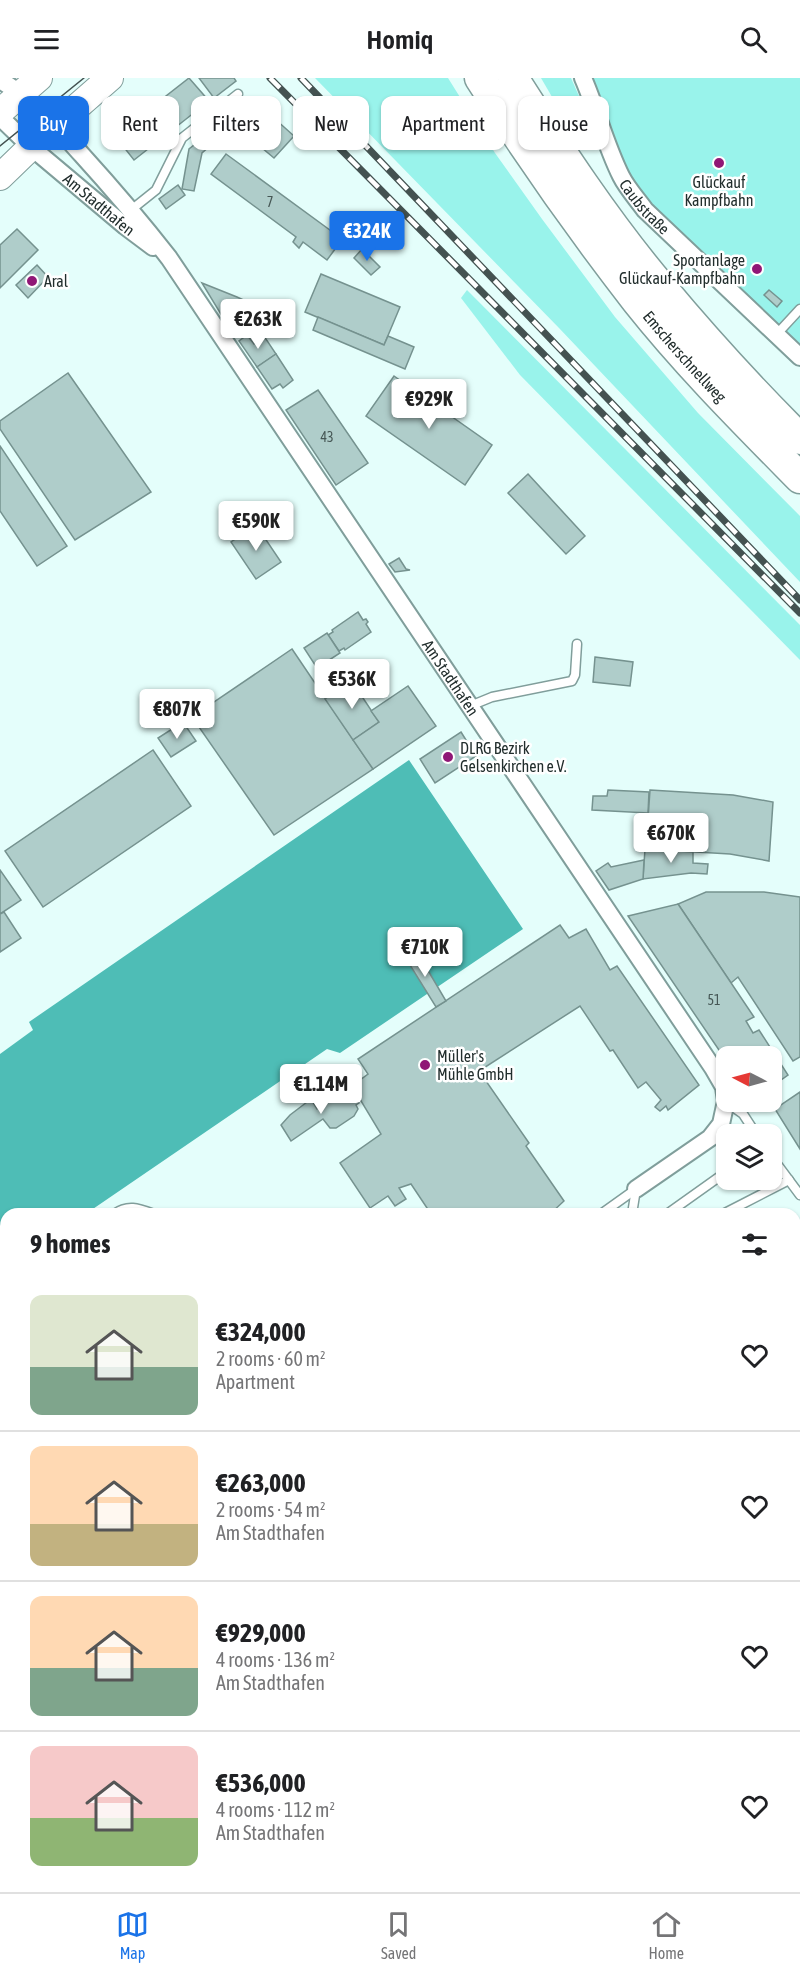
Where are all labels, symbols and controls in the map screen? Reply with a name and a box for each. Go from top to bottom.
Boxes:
icon: menu [30,23,63,56]
icon: search [737,23,770,56]
text: Homiq [367,24,433,55]
chip: Buy [18,96,89,150]
chip: Rent [101,96,179,150]
chip: Filters [191,96,281,150]
chip: New [293,96,369,150]
chip: Apartment [381,96,506,150]
chip: House [518,96,609,150]
marker: Glückauf Kampfbahn [712,156,726,170]
street label: Am Stadthafen [60,169,138,239]
place label: Glückauf Kampfbahn [684,173,754,210]
street label: Caubstraße [616,176,673,238]
house number: 7 [267,194,273,210]
pin: €324K [325,211,409,262]
text: €324K [344,219,391,242]
place label: Sportanlage Glückauf-Kampfbahn [619,251,745,288]
marker: Sportanlage Glückauf-Kampfbahn [750,262,764,276]
place label: Aral [44,272,69,290]
marker: Aral [25,274,39,288]
pin: €263K [216,299,300,350]
text: €263K [235,307,282,330]
street label: Emscherschnellweg [640,307,730,406]
pin: €929K [387,379,471,430]
text: €929K [406,387,453,410]
house number: 43 [320,429,334,445]
pin: €590K [214,501,298,552]
text: €590K [233,509,280,532]
street label: Am Stadthafen [419,636,483,719]
pin: €536K [310,659,394,710]
text: €536K [329,667,376,690]
pin: €807K [135,689,219,740]
text: €807K [154,697,201,720]
place label: DLRG Bezirk Gelsenkirchen e.V. [460,739,567,775]
marker: DLRG Bezirk Gelsenkirchen e.V. [441,750,455,764]
pin: €670K [629,813,713,864]
text: €670K [648,821,695,844]
pin: €710K [383,927,467,978]
text: €710K [402,935,449,958]
house number: 51 [707,992,721,1008]
north arrow [716,1046,782,1112]
map controls [716,1046,782,1190]
place label: Müller's Mühle GmbH [437,1047,514,1083]
marker: Müller's Mühle GmbH [418,1058,432,1072]
pin: €1.14M [272,1064,370,1115]
text: €1.14M [294,1072,348,1095]
button: layers [716,1124,782,1190]
icon: filters [738,1228,771,1261]
text: 9 homes [30,1229,110,1259]
text: €324,000 [216,1317,306,1347]
icon: home [78,1319,150,1391]
icon: heart [738,1339,771,1372]
text: 2 rooms · 60 m² [216,1347,326,1370]
text: Apartment [216,1370,295,1393]
text: €263,000 [216,1468,306,1498]
icon: home [78,1470,150,1542]
icon: heart [738,1490,771,1523]
text: 2 rooms · 54 m² [216,1498,326,1521]
text: Am Stadthafen [216,1521,325,1544]
text: €929,000 [216,1618,306,1648]
icon: home [78,1620,150,1692]
icon: heart [738,1640,771,1673]
text: 4 rooms · 136 m² [216,1648,335,1671]
text: Am Stadthafen [216,1671,325,1694]
text: €536,000 [216,1768,306,1798]
icon: home [78,1770,150,1842]
icon: heart [738,1790,771,1823]
text: 4 rooms · 112 m² [216,1798,335,1821]
text: Am Stadthafen [216,1821,325,1844]
tab: Map [116,1908,149,1962]
tab: Saved [381,1908,416,1962]
tab: Home [648,1908,684,1962]

